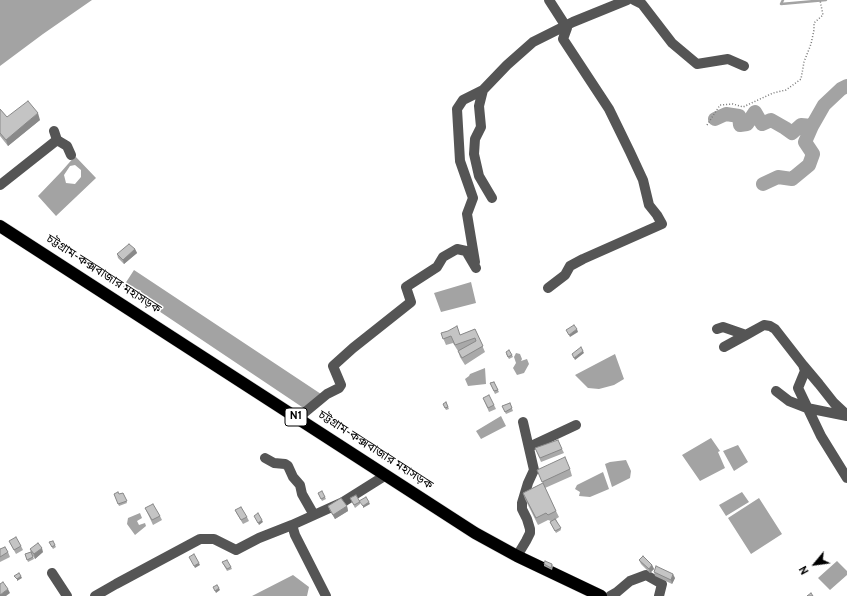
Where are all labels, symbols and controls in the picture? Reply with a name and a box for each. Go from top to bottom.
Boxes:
street label: চট্টগ্রাম-কক্সবাজার মহাসড়ক [43,233,163,317]
road number: N1 [285,408,307,426]
street label: চট্টগ্রাম-কক্সবাজার মহাসড়ক [315,409,435,493]
north arrow [795,544,835,584]
text: N [796,563,813,577]

